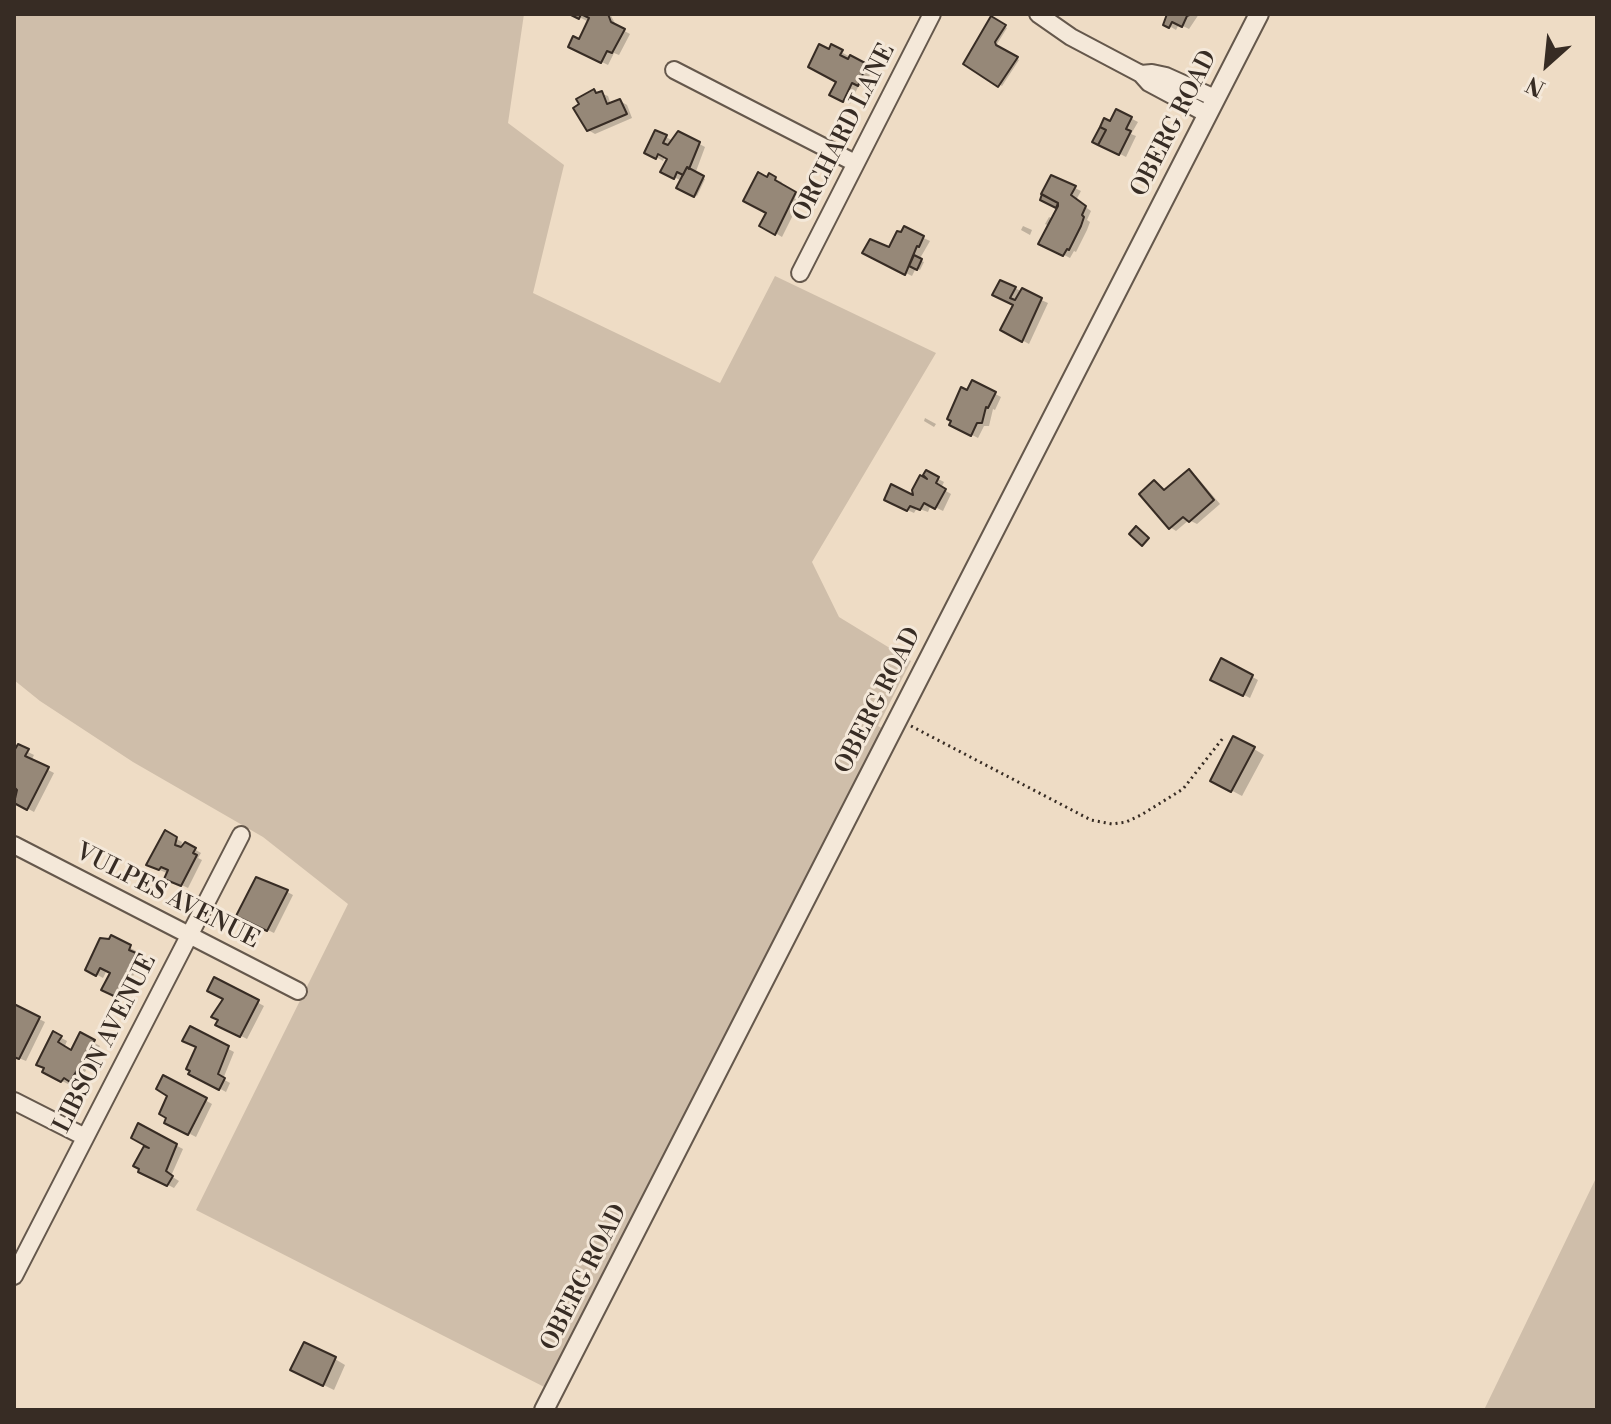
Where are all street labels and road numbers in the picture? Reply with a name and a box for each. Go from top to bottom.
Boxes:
street label: ORCHARD LANE [788,39,902,227]
street label: OBERG ROAD [1126,46,1224,202]
street label: OBERG ROAD [830,623,928,779]
street label: VULPES AVENUE [70,838,264,956]
street label: LIBSON AVENUE [49,950,163,1138]
street label: OBERG ROAD [536,1200,634,1356]

